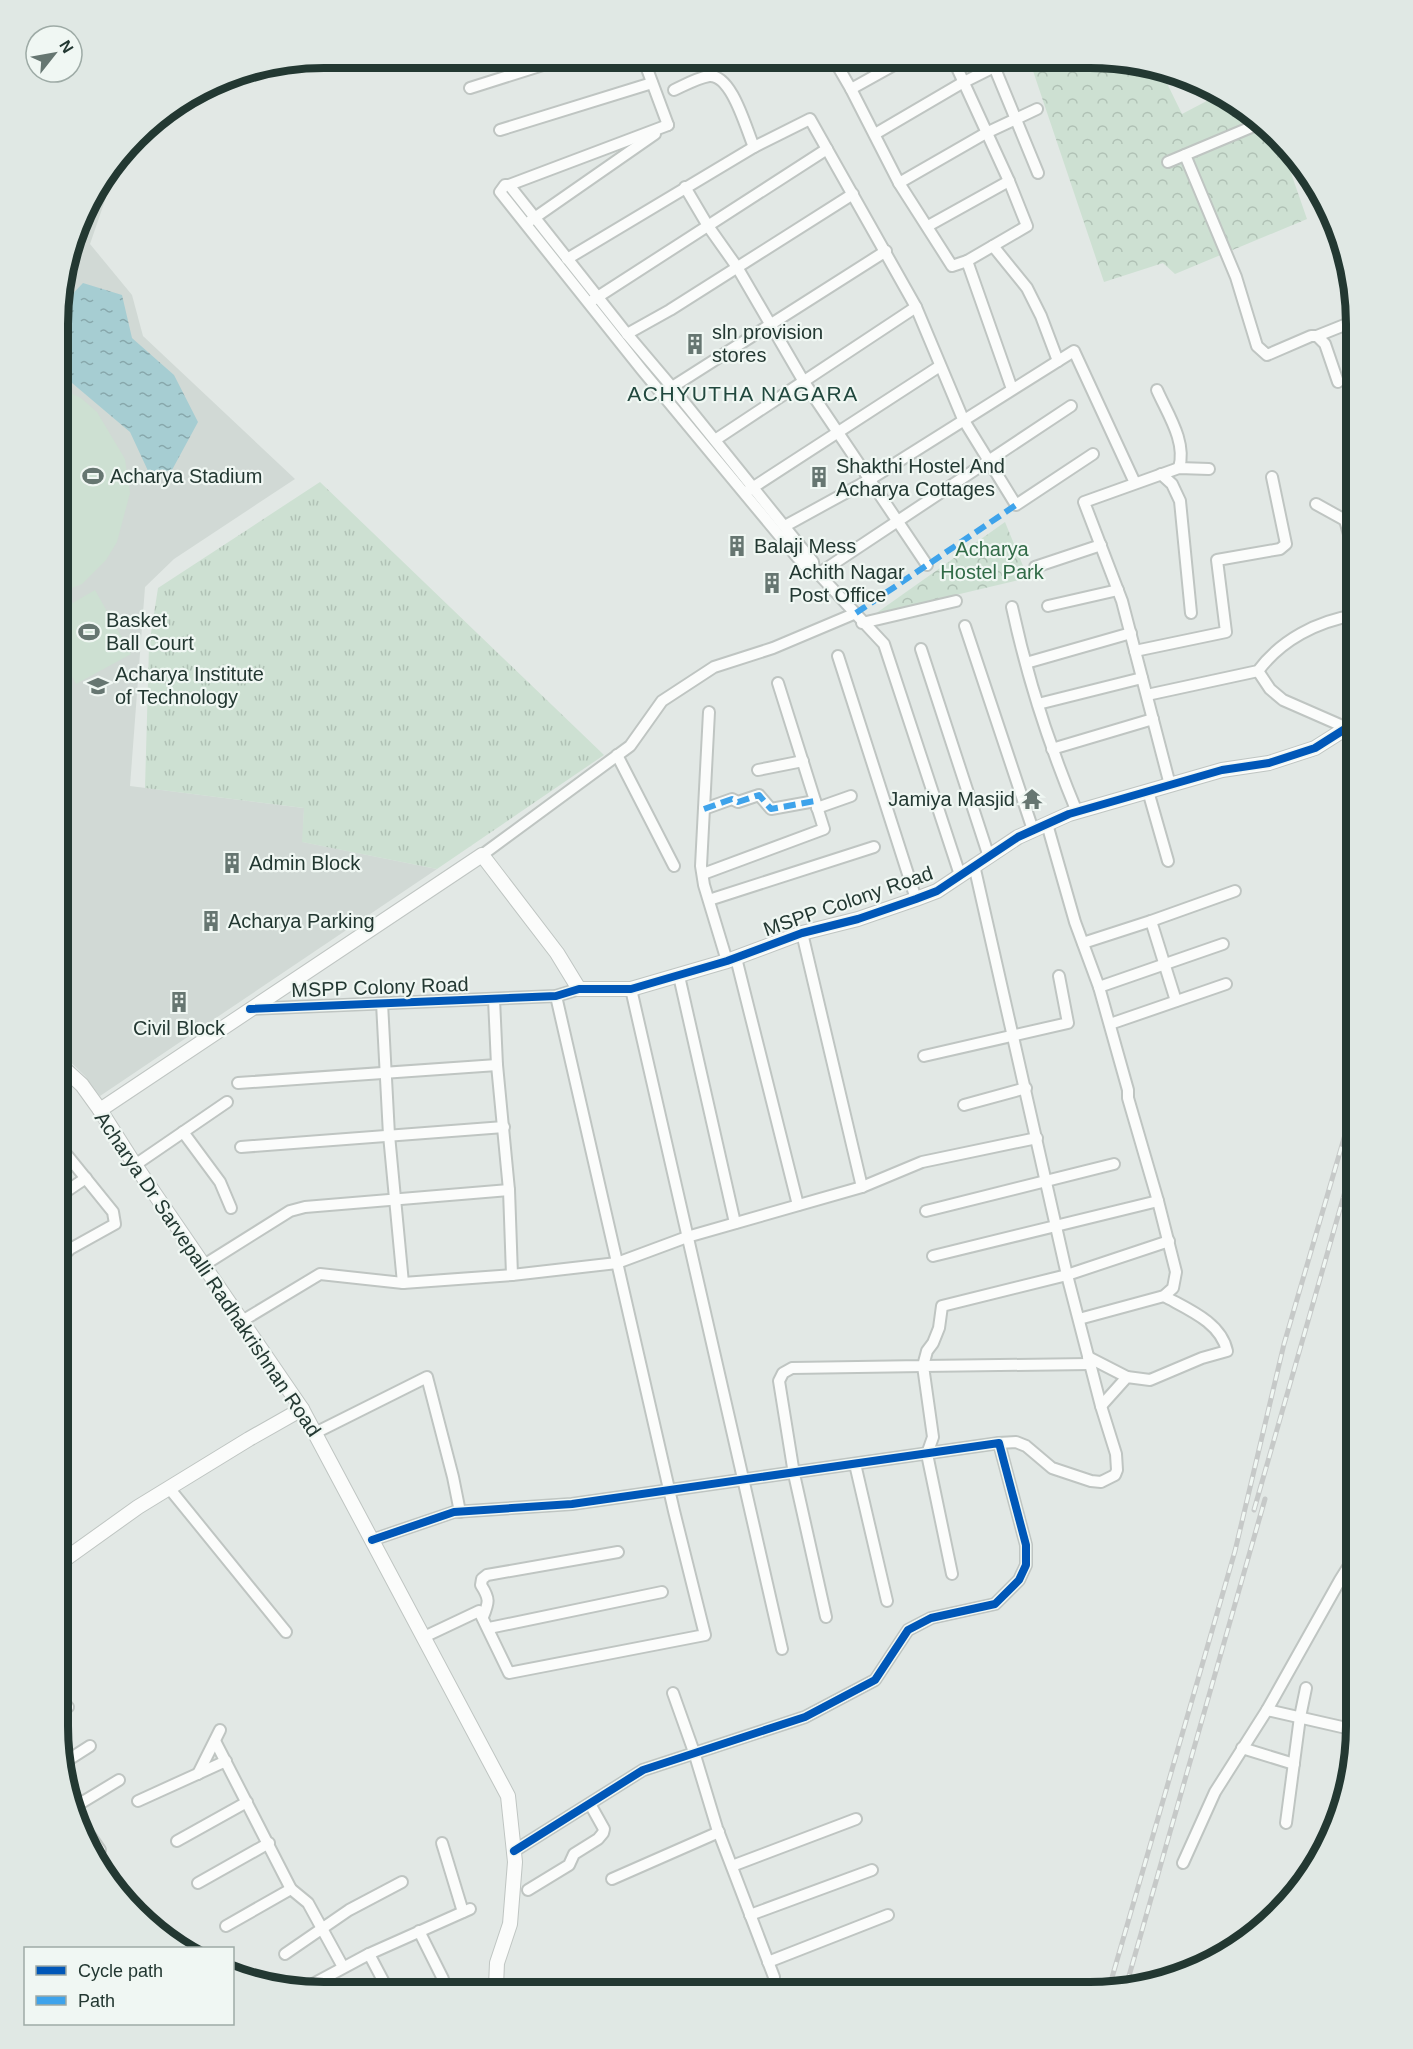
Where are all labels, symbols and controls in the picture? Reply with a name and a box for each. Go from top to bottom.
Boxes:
north arrow [24,24,84,84]
text: N [56,37,77,56]
place label: sln provision stores [712,321,823,366]
building icon: sln provision stores [683,332,707,356]
district label: ACHYUTHA NAGARA [627,382,859,405]
place label: Shakthi Hostel And Acharya Cottages [836,455,1005,500]
sports icon: Acharya Stadium [81,464,105,488]
place label: Acharya Stadium [110,465,262,487]
building icon: Shakthi Hostel And Acharya Cottages [807,465,831,489]
building icon: Balaji Mess [725,534,749,558]
place label: Balaji Mess [754,535,856,557]
park label: Acharya Hostel Park [940,538,1045,583]
place label: Achith Nagar Post Office [789,561,905,606]
building icon: Achith Nagar Post Office [760,571,784,595]
place label: Basket Ball Court [106,609,194,654]
sports icon: Basket Ball Court [77,620,101,644]
place label: Acharya Institute of Technology [115,663,264,708]
school or university icon: Acharya Institute of Technology [86,674,110,698]
temple icon: Jamiya Masjid [1020,787,1044,811]
place label: Jamiya Masjid [888,788,1015,810]
building icon: Admin Block [220,851,244,875]
place label: Admin Block [249,852,361,874]
street label: MSPP Colony Road [761,862,935,940]
building icon: Acharya Parking [199,909,223,933]
place label: Acharya Parking [228,910,375,932]
street label: MSPP Colony Road [291,973,469,1001]
building icon: Civil Block [167,990,191,1014]
place label: Civil Block [133,1017,226,1039]
street label: Acharya Dr Sarvepalli Radhakrishnan Road [91,1107,325,1441]
legend [24,1947,234,2025]
text: Cycle path [78,1961,163,1981]
text: Path [78,1991,115,2011]

